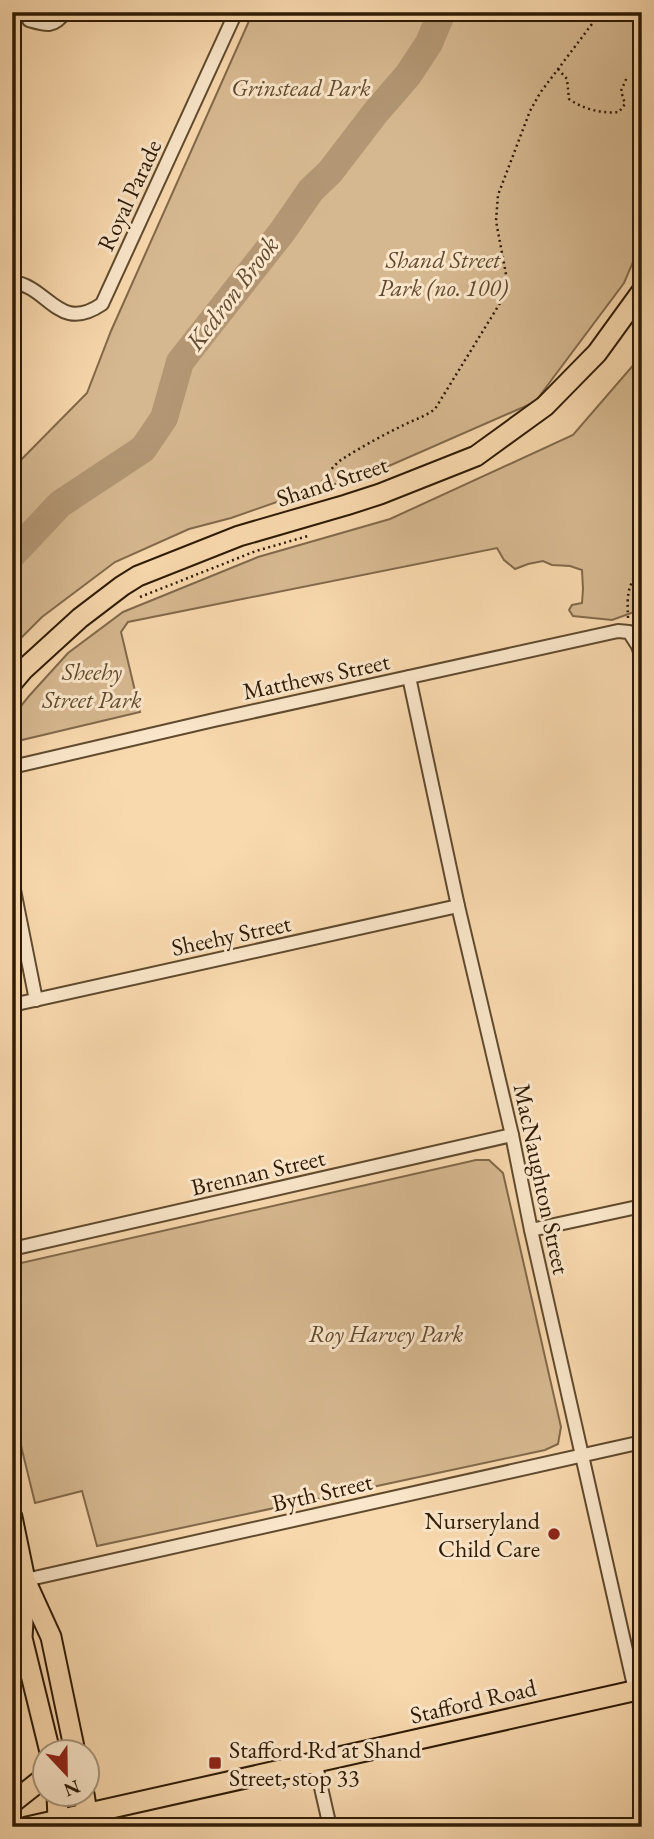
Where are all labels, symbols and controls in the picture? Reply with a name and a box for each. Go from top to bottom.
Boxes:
park label: Grinstead Park [231,72,371,103]
street label: Royal Parade [90,134,168,256]
water label: Kedron Brook [177,229,286,358]
park label: Shand Street Park (no. 100) [378,244,508,303]
street label: Shand Street [272,448,392,514]
street label: Matthews Street [240,645,393,707]
park label: Sheehy Street Park [41,656,142,715]
street label: Sheehy Street [168,907,294,963]
street label: MacNaughton Street [507,1081,577,1278]
street label: Brennan Street [188,1141,328,1202]
park label: Roy Harvey Park [309,1318,464,1349]
street label: Byth Street [269,1465,376,1519]
place label: Nurseryland Child Care [425,1505,541,1564]
marker: Nurseryland Child Care [546,1526,562,1542]
street label: Stafford Road [407,1671,540,1731]
place label: Stafford Rd at Shand Street, stop 33 [229,1734,422,1793]
north arrow [32,1738,102,1808]
marker: Stafford Rd at Shand Street, stop 33 [207,1755,223,1771]
text: N [60,1774,84,1803]

